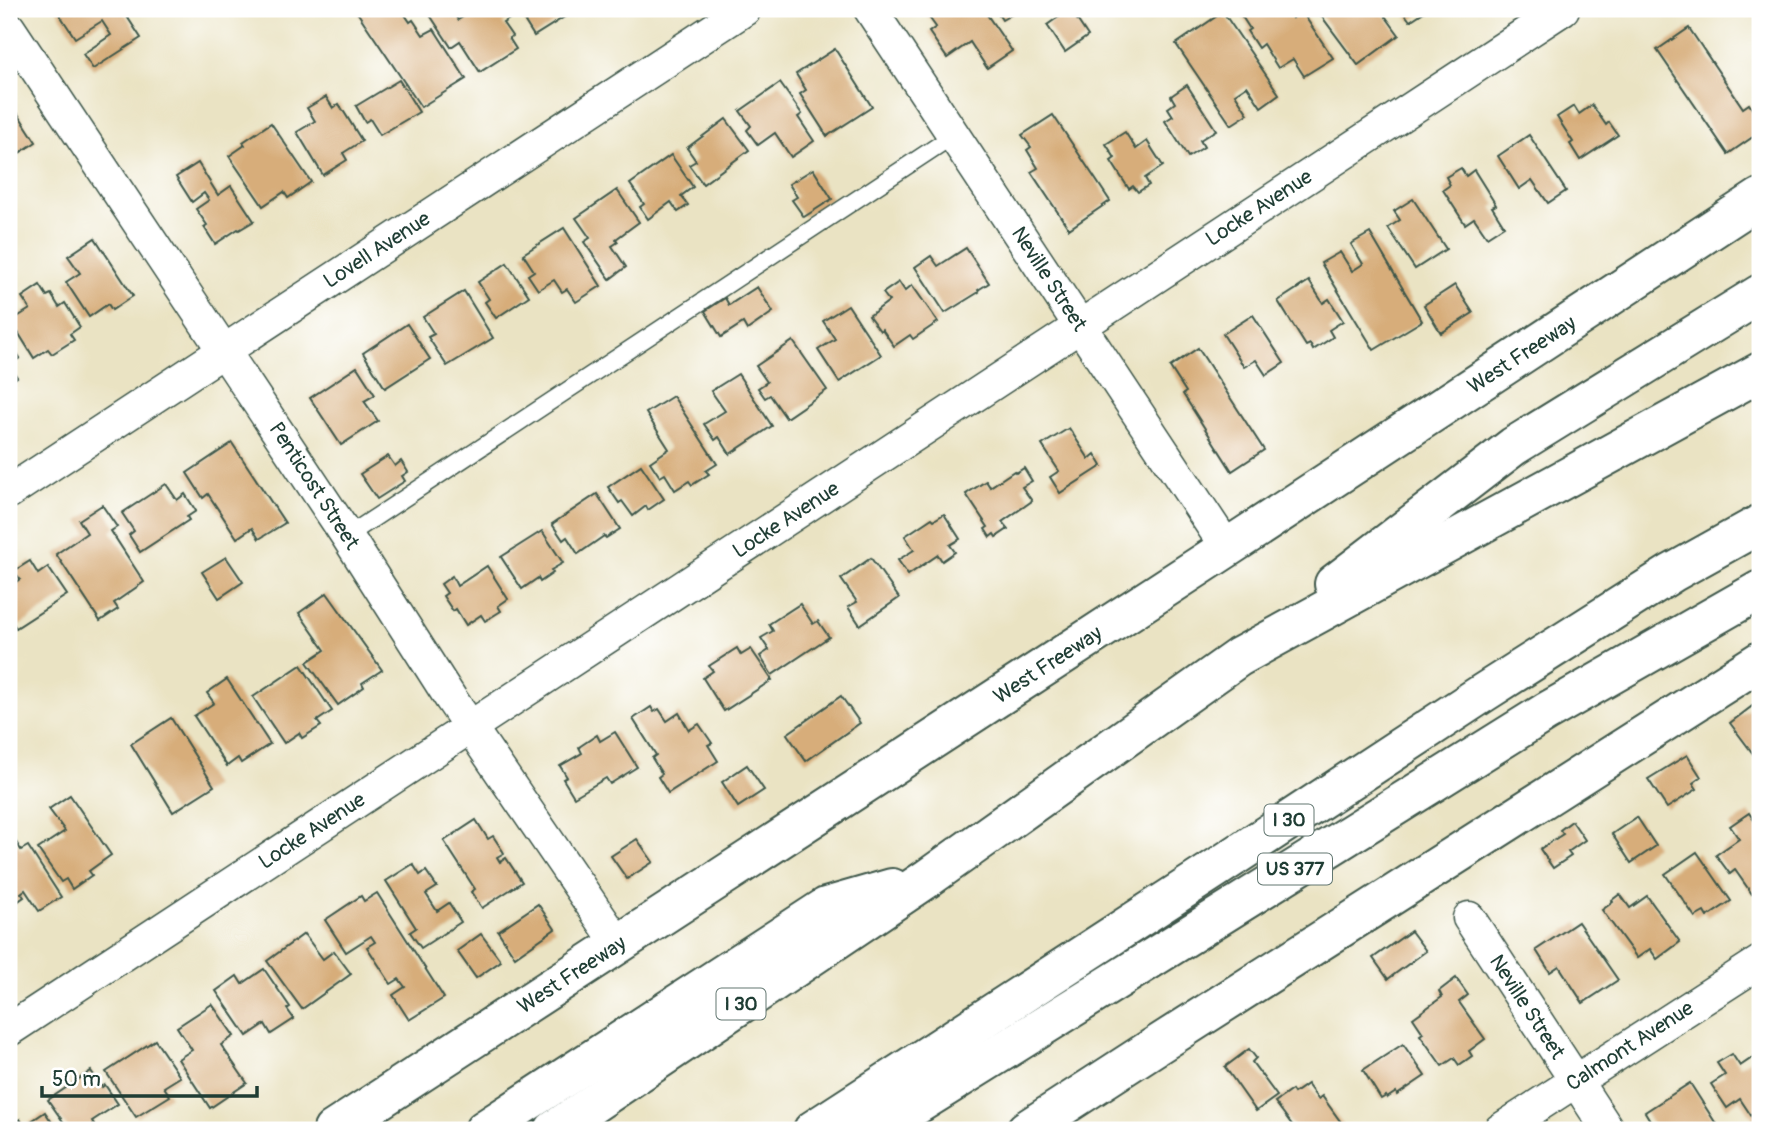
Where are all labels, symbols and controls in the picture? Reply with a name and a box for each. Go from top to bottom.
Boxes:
street label: Locke Avenue [1200,163,1318,253]
street label: Lovell Avenue [318,205,436,295]
street label: Neville Street [1005,221,1093,337]
street label: West Freeway [1463,310,1581,400]
street label: Penticost Street [263,417,366,555]
street label: Locke Avenue [727,475,845,565]
street label: West Freeway [989,620,1107,710]
street label: Locke Avenue [253,786,371,876]
road number: I 30 [1264,804,1314,835]
road number: US 377 [1258,854,1332,884]
street label: West Freeway [513,930,631,1020]
street label: Neville Street [1483,949,1571,1065]
road number: I 30 [716,988,766,1020]
street label: Calmont Avenue [1561,994,1699,1097]
scale bar [42,1055,257,1099]
text: 50 m [52,1066,101,1093]

